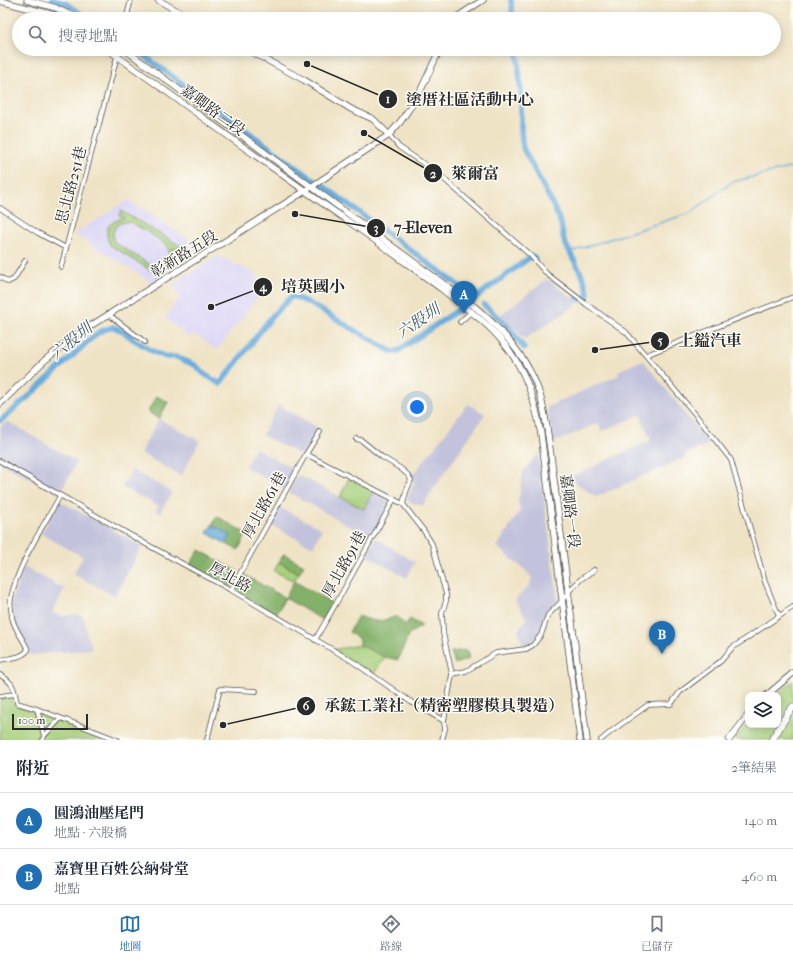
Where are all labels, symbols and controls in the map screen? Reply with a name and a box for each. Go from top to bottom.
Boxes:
search box [12,12,781,56]
icon: search [26,23,48,45]
text: 搜尋地點 [58,27,118,45]
street label: 嘉卿路二段 [177,81,249,139]
callout: 塗厝社區活動中心 [378,85,542,113]
text: 塗厝社區活動中心 [406,90,534,109]
text: 1 [386,92,390,106]
street label: 思北路251巷 [52,144,90,226]
callout: 萊爾富 [423,159,507,187]
text: 萊爾富 [451,164,499,183]
text: 2 [430,167,437,181]
callout: 7-Eleven [366,214,461,242]
text: 7-Eleven [393,218,453,237]
text: 3 [374,221,379,236]
street label: 彰新路五段 [147,226,221,282]
callout: 培英國小 [253,273,353,301]
text: 培英國小 [281,277,345,296]
text: 4 [258,280,267,295]
pin: A [451,281,477,314]
water label: 六股圳 [393,298,446,342]
water label: 六股圳 [46,317,98,363]
callout: 上鎰汽車 [650,327,750,355]
text: 上鎰汽車 [678,331,742,350]
text: 5 [657,334,663,348]
your location [407,397,427,417]
street label: 厚北路61巷 [238,469,290,541]
street label: 嘉卿路一段 [556,473,584,549]
street label: 厚北路91巷 [318,528,370,600]
street label: 厚北路 [206,558,254,596]
pin: B [649,621,675,654]
callout: 承鋐工業社（精密塑膠模具製造） [296,692,572,720]
map controls [745,692,781,728]
button: layers [745,692,781,728]
text: 承鋐工業社（精密塑膠模具製造） [324,696,564,715]
text: 6 [303,699,310,713]
scale bar [12,712,88,731]
text: 100 m [18,714,46,727]
text: 附近 [16,758,50,778]
text: 2筆結果 [731,760,777,775]
text: 圓鴻油壓尾門 [54,804,144,822]
text: A [25,813,33,828]
text: 140 m [744,813,777,828]
text: 地點 · 六股橋 [54,825,127,840]
text: 嘉寶里百姓公納骨堂 [54,860,189,878]
text: B [25,869,33,884]
text: 460 m [742,869,777,884]
text: 地點 [54,881,80,896]
tab: 地圖 [119,913,141,953]
tab: 路線 [380,913,402,953]
tab: 已儲存 [641,913,674,953]

